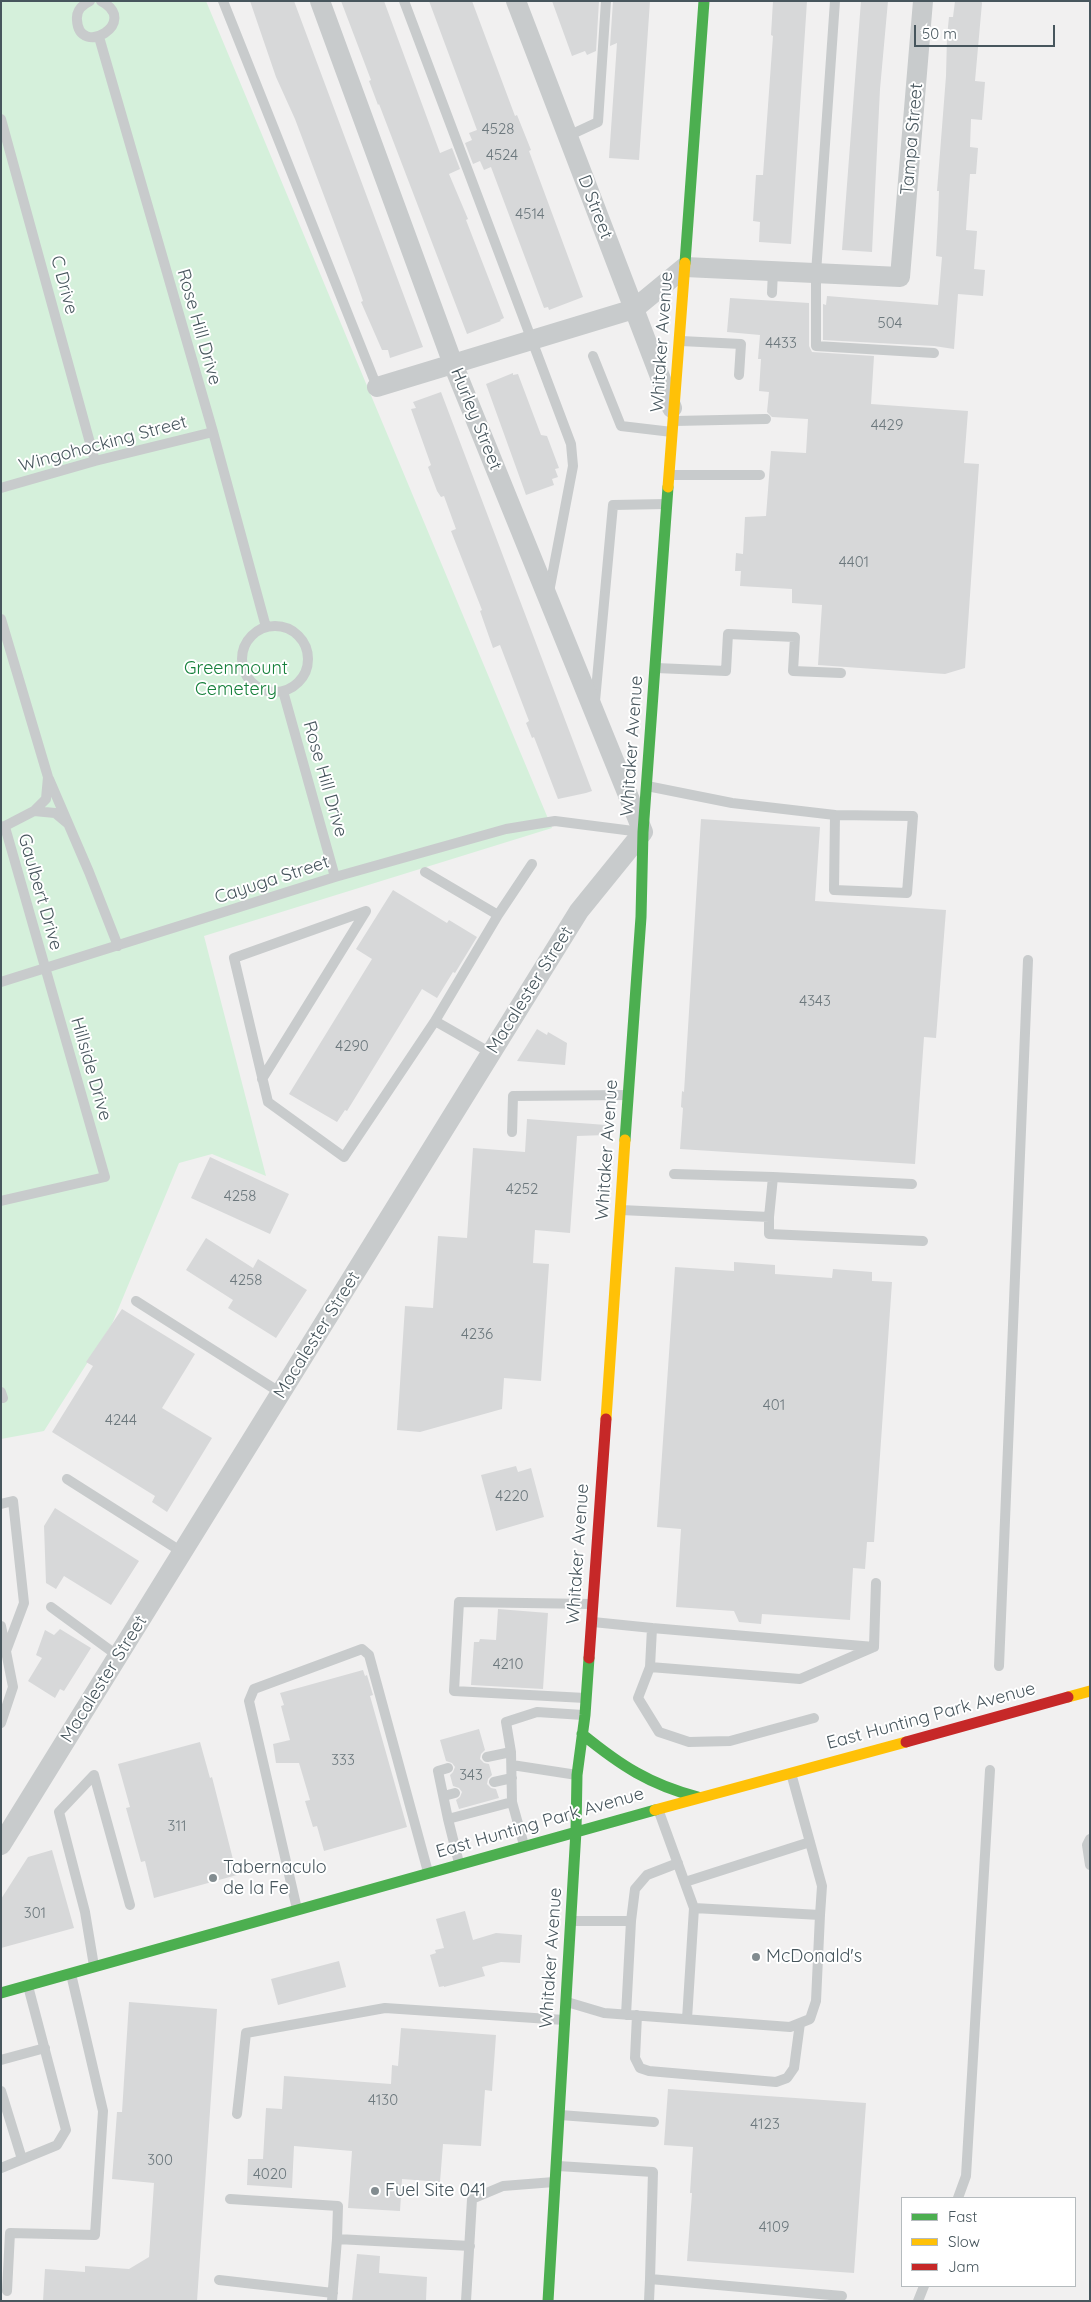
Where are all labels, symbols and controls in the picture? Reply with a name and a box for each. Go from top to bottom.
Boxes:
scale bar [916,15,1057,47]
text: 50 m [922,24,957,43]
street label: Tampa Street [896,82,928,196]
house number: 4528 [482,120,514,138]
house number: 4524 [486,146,518,164]
street label: D Street [573,172,617,242]
house number: 4514 [515,205,545,223]
street label: C Drive [46,253,82,317]
street label: Rose Hill Drive [172,266,226,388]
street label: Whitaker Avenue [646,271,678,413]
house number: 504 [877,314,903,332]
house number: 4433 [765,334,797,352]
street label: Hurley Street [446,365,506,473]
street label: Wingohocking Street [17,411,189,477]
house number: 4429 [871,416,903,434]
house number: 4401 [839,553,869,571]
park label: Greenmount Cemetery [184,658,288,701]
street label: Whitaker Avenue [616,675,648,817]
street label: Rose Hill Drive [298,718,352,840]
street label: Gaulbert Drive [13,831,67,953]
street label: Cayuga Street [212,851,332,909]
street label: Macalester Street [482,922,578,1058]
house number: 4343 [799,992,831,1010]
street label: Hillside Drive [66,1015,116,1123]
house number: 4290 [335,1037,369,1055]
street label: Whitaker Avenue [591,1079,623,1221]
house number: 4252 [506,1180,538,1198]
house number: 4258 [224,1187,256,1205]
street label: Macalester Street [269,1267,365,1403]
house number: 4258 [230,1271,262,1289]
house number: 4236 [461,1325,493,1343]
house number: 401 [763,1396,785,1414]
house number: 4244 [105,1411,137,1429]
street label: Whitaker Avenue [562,1483,594,1625]
house number: 4220 [495,1487,529,1505]
street label: Macalester Street [56,1611,152,1747]
house number: 4210 [493,1655,523,1673]
street label: East Hunting Park Avenue [824,1678,1038,1754]
house number: 333 [331,1751,355,1769]
house number: 343 [459,1766,483,1784]
street label: East Hunting Park Avenue [434,1783,646,1863]
house number: 311 [168,1817,186,1835]
place label: Tabernaculo de la Fe [223,1857,327,1900]
marker: Tabernaculo de la Fe [207,1872,219,1884]
street label: Whitaker Avenue [535,1887,567,2029]
house number: 301 [24,1904,46,1922]
place label: McDonald's [766,1946,862,1968]
marker: McDonald's [750,1951,762,1963]
house number: 4130 [368,2091,398,2109]
house number: 4123 [750,2115,780,2133]
house number: 300 [147,2151,173,2169]
house number: 4020 [253,2165,287,2183]
place label: Fuel Site 041 [385,2180,486,2202]
marker: Fuel Site 041 [369,2185,381,2197]
legend [901,2197,1076,2287]
text: Fast [948,2207,977,2226]
house number: 4109 [759,2218,789,2236]
text: Slow [948,2232,980,2251]
text: Jam [948,2257,979,2276]

